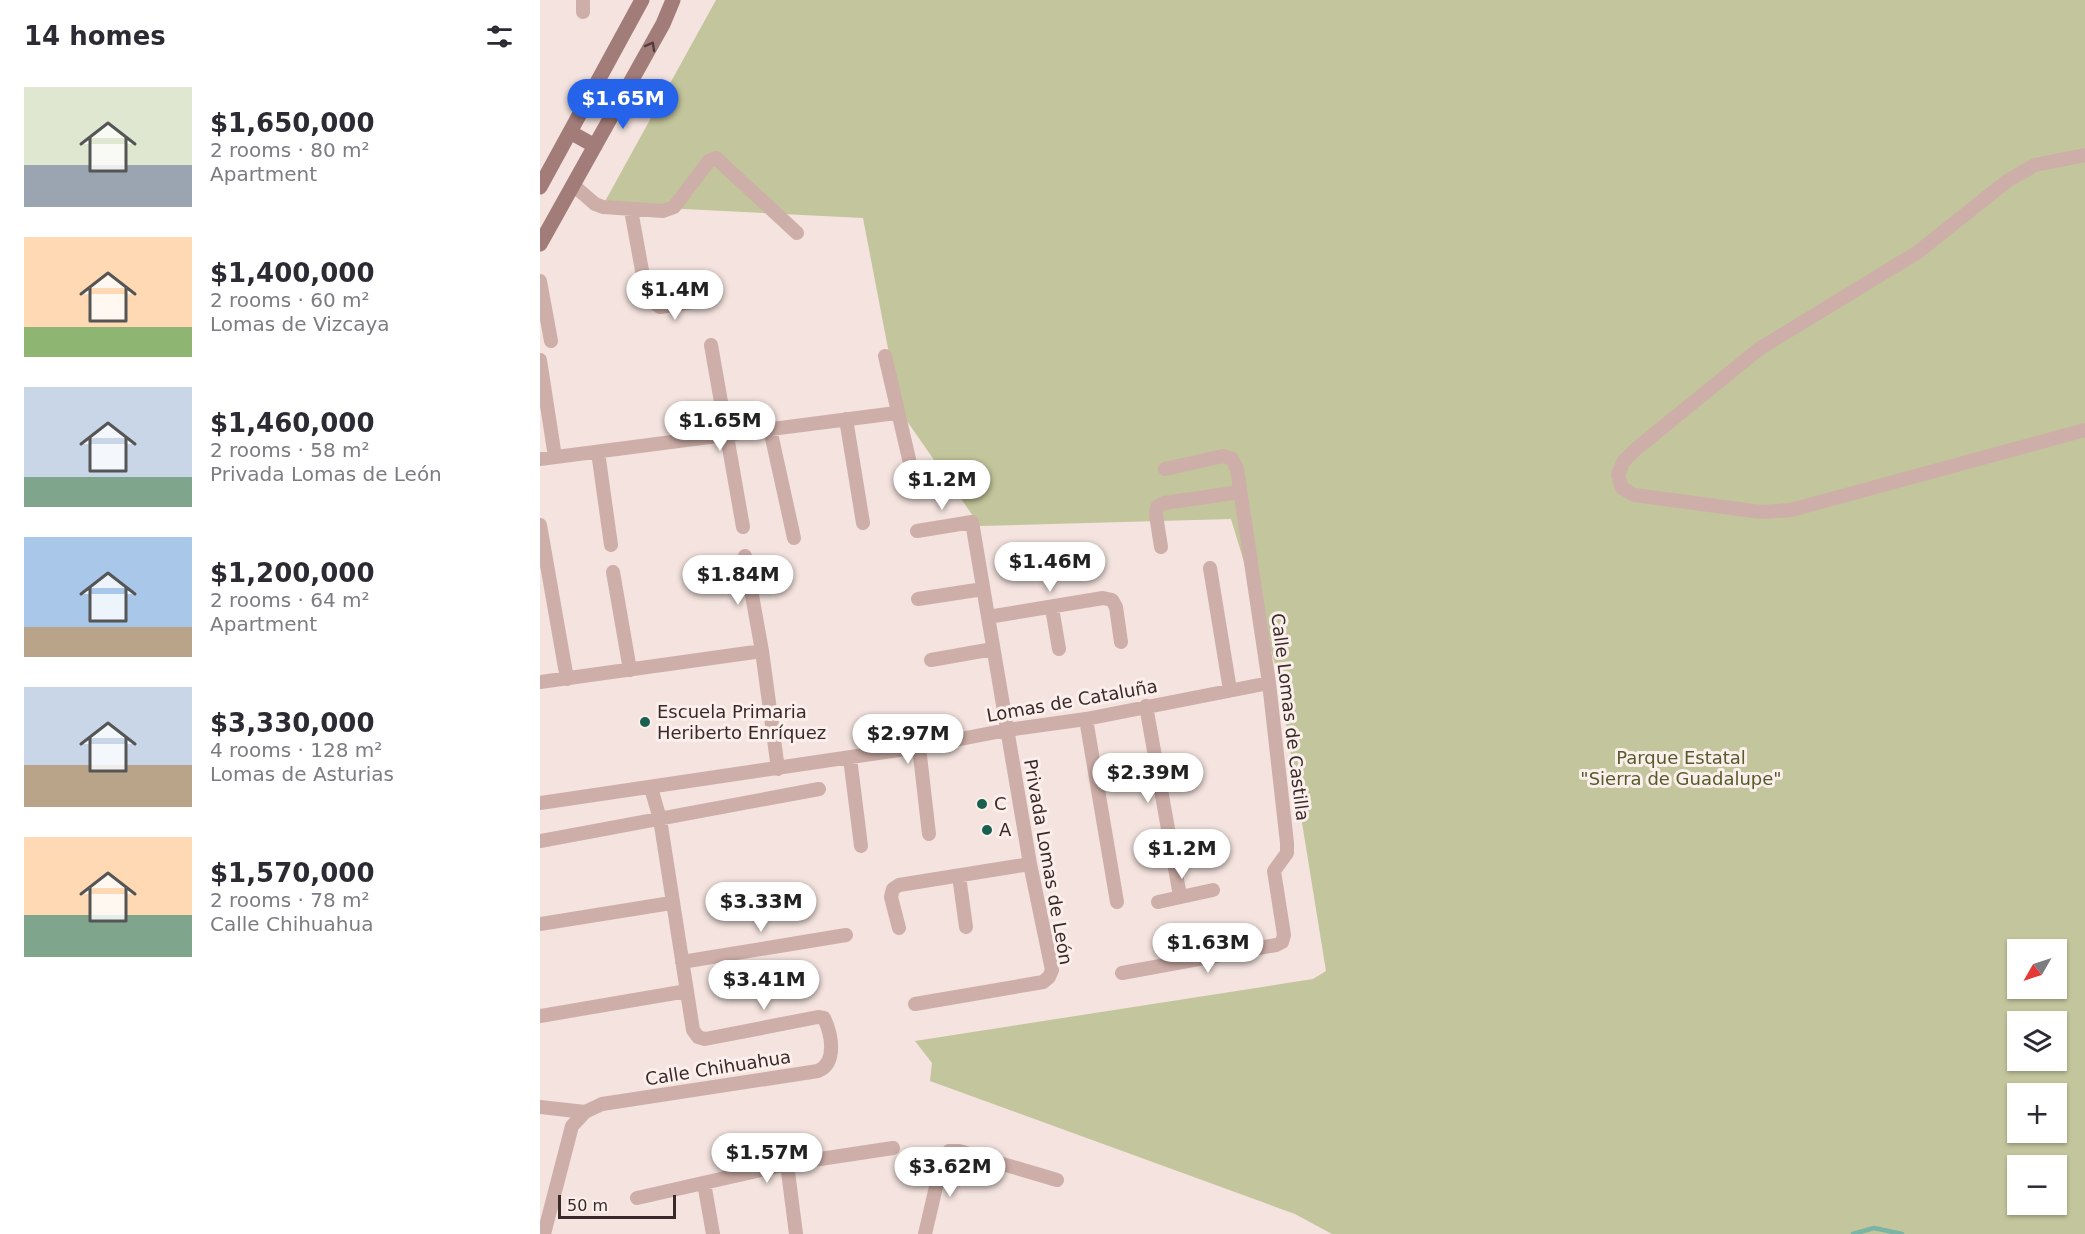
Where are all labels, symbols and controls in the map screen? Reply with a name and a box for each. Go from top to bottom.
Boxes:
icon: filters [483,20,516,53]
text: 14 homes [24,21,166,51]
one-way arrow [644,42,655,52]
pin: $1.65M [574,79,672,130]
text: $1.65M [581,86,665,110]
text: $1,650,000 [210,108,374,138]
icon: home [72,111,144,183]
text: 2 rooms · 80 m² [210,138,370,162]
text: Apartment [210,162,317,186]
text: $1,400,000 [210,258,374,288]
icon: home [72,261,144,333]
pin: $1.4M [633,270,717,321]
text: $1.4M [640,277,710,301]
text: 2 rooms · 60 m² [210,288,370,312]
text: Lomas de Vizcaya [210,312,390,336]
pin: $1.65M [671,401,769,452]
text: $1,460,000 [210,408,374,438]
text: $1.65M [678,408,762,432]
icon: home [72,411,144,483]
text: 2 rooms · 58 m² [210,438,370,462]
pin: $1.2M [900,460,984,511]
text: Privada Lomas de León [210,462,442,486]
text: $1.2M [907,467,977,491]
pin: $1.46M [1001,542,1099,593]
text: $1.46M [1008,549,1092,573]
pin: $1.84M [689,555,787,606]
text: $1,200,000 [210,558,374,588]
icon: home [72,561,144,633]
text: $1.84M [696,562,780,586]
text: 2 rooms · 64 m² [210,588,370,612]
text: Apartment [210,612,317,636]
street label: Calle Lomas de Castilla [1267,612,1314,822]
street label: Lomas de Cataluña [985,675,1159,726]
place label: Escuela Primaria Heriberto Enríquez [657,701,826,743]
text: $3,330,000 [210,708,374,738]
icon: home [72,711,144,783]
pin: $2.97M [859,714,957,765]
marker: Escuela Primaria Heriberto Enríquez [638,715,652,729]
text: $2.97M [866,721,950,745]
text: 4 rooms · 128 m² [210,738,382,762]
park label: Parque Estatal "Sierra de Guadalupe" [1580,747,1782,789]
pin: $2.39M [1099,753,1197,804]
street label: Privada Lomas de León [1020,757,1077,966]
text: $2.39M [1106,760,1190,784]
text: Lomas de Asturias [210,762,394,786]
place label: C [994,793,1007,814]
marker: C [975,797,989,811]
place label: A [999,819,1012,840]
marker: A [980,823,994,837]
pin: $1.2M [1140,829,1224,880]
text: $1.2M [1147,836,1217,860]
text: $1,570,000 [210,858,374,888]
icon: home [72,861,144,933]
pin: $3.33M [712,882,810,933]
text: 2 rooms · 78 m² [210,888,370,912]
text: $3.33M [719,889,803,913]
text: Calle Chihuahua [210,912,373,936]
pin: $1.63M [1159,923,1257,974]
text: $1.63M [1166,930,1250,954]
north arrow [2007,939,2067,999]
map controls [2007,939,2067,1215]
pin: $3.41M [715,960,813,1011]
text: $3.41M [722,967,806,991]
button: layers [2007,1011,2067,1071]
street label: Calle Chihuahua [644,1046,792,1089]
button: + [2007,1083,2067,1143]
pin: $1.57M [718,1133,816,1184]
text: $1.57M [725,1140,809,1164]
pin: $3.62M [901,1147,999,1198]
text: $3.62M [908,1154,992,1178]
button: − [2007,1155,2067,1215]
scale bar [558,1192,676,1220]
text: 50 m [567,1196,608,1215]

